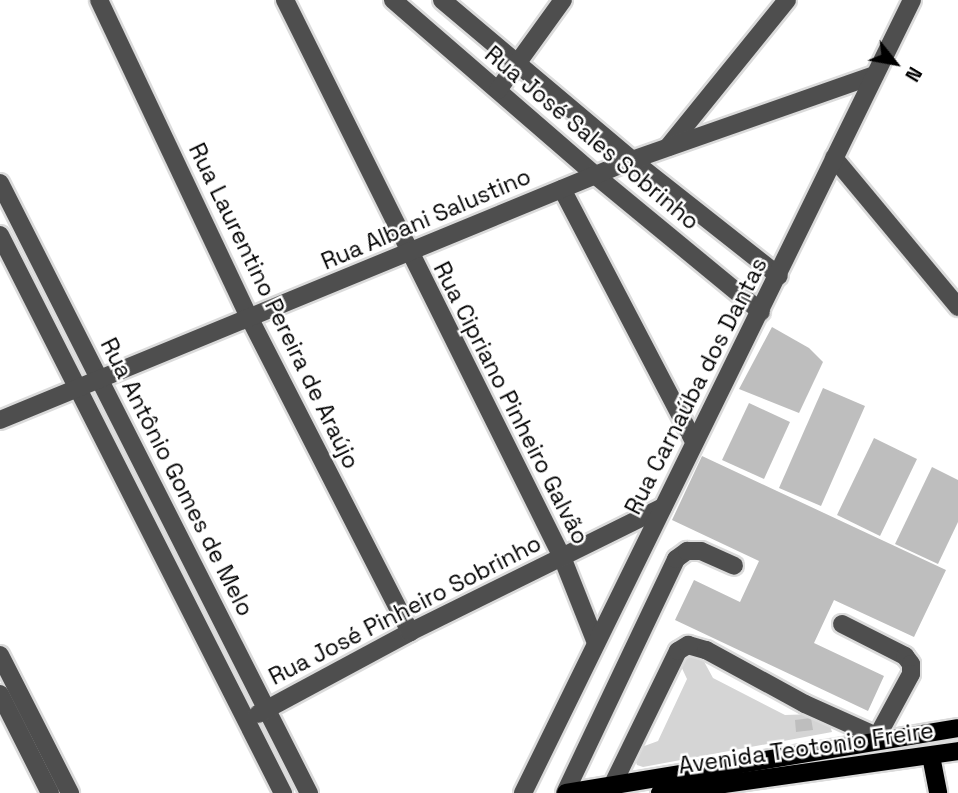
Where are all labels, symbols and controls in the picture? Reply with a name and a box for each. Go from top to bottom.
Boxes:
north arrow [860,28,930,98]
street label: Rua José Sales Sobrinho [479,40,705,236]
text: N [899,62,927,86]
street label: Rua Laurentino Pereira de Araújo [183,138,365,474]
street label: Rua Albani Salustino [317,162,535,276]
street label: Rua Carnaúba dos Dantas [619,253,773,519]
street label: Rua Cipriano Pinheiro Galvão [428,257,594,549]
street label: Rua Antônio Gomes de Melo [95,333,259,621]
street label: Rua José Pinheiro Sobrinho [264,529,546,691]
street label: Avenida Teotonio Freire [676,716,936,780]

